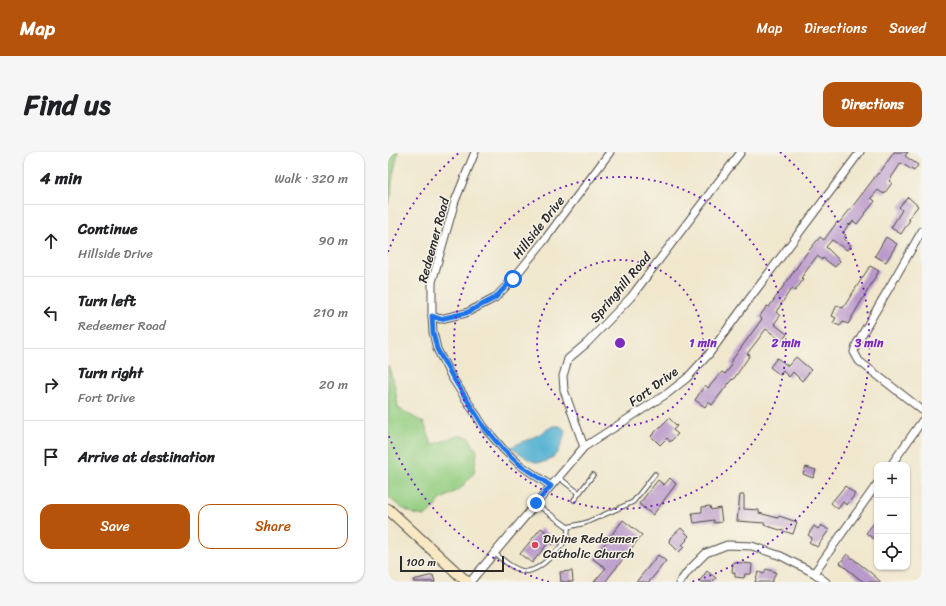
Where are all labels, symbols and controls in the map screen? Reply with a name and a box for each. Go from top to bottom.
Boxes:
text: Map [20,12,55,45]
text: Map [756,16,782,41]
text: Directions [804,16,867,41]
text: Saved [889,16,926,41]
text: Find us [24,80,111,129]
button: Directions [823,82,922,127]
text: 4 min [40,163,82,193]
text: Walk · 320 m [274,167,348,190]
street label: Hillside Drive [506,190,571,264]
street label: Redeemer Road [411,194,456,285]
text: Continue [78,216,138,242]
text: 90 m [318,229,348,252]
icon: ahead [40,230,62,252]
text: Hillside Drive [78,242,153,265]
street label: Springhill Road [584,246,658,328]
route start [504,270,522,288]
text: Turn left [78,288,136,314]
text: 210 m [313,301,348,324]
icon: left [40,302,62,324]
text: Redeemer Road [78,314,166,337]
text: 1 min [689,332,717,354]
text: 2 min [770,332,801,354]
text: 3 min [854,332,884,354]
centre of rings [613,336,627,350]
text: Turn right [78,360,143,386]
street label: Fort Drive [623,360,683,412]
text: 20 m [319,373,348,396]
icon: right [40,374,62,396]
text: Fort Drive [78,386,135,409]
text: Arrive at destination [78,444,215,470]
icon: arrive [40,446,62,468]
map controls [874,462,910,570]
button: + [874,462,910,498]
route end [527,494,545,512]
button: − [874,498,910,534]
button: Save [40,504,190,549]
button: Share [198,504,348,549]
place label: Divine Redeemer Catholic Church [543,527,638,565]
button: locate [874,534,910,570]
marker: Divine Redeemer Catholic Church [530,540,540,550]
text: 100 m [406,553,436,572]
scale bar [400,554,504,573]

